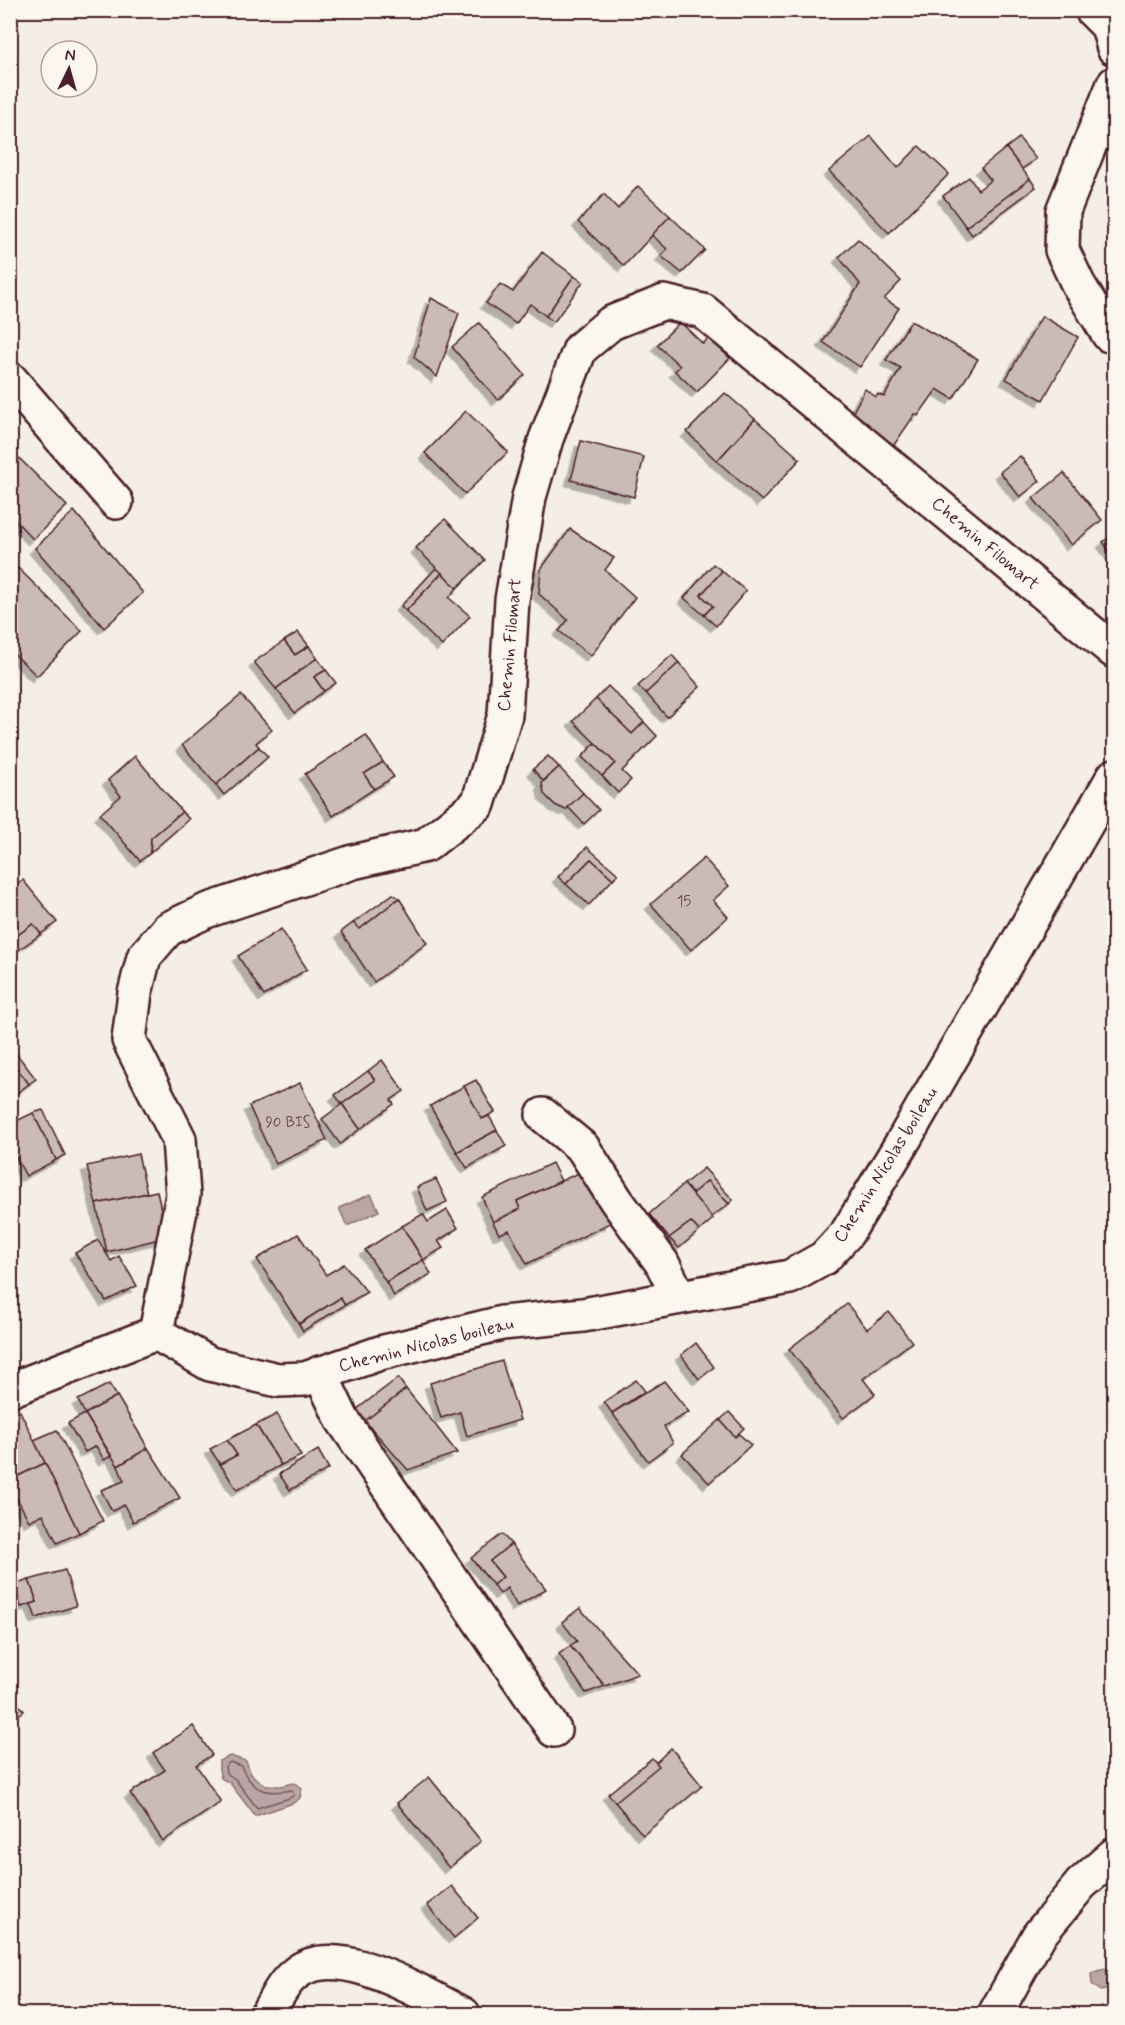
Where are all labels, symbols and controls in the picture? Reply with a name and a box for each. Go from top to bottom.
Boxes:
north arrow [39,39,99,99]
text: N [64,45,76,66]
street label: Chemin Filomart [926,492,1044,596]
street label: Chemin Filomart [492,577,528,713]
house number: 15 [677,892,691,912]
street label: Chemin Nicolas boileau [828,1083,944,1247]
house number: 90 BIS [265,1113,311,1133]
street label: Chemin Nicolas boileau [336,1312,516,1378]

